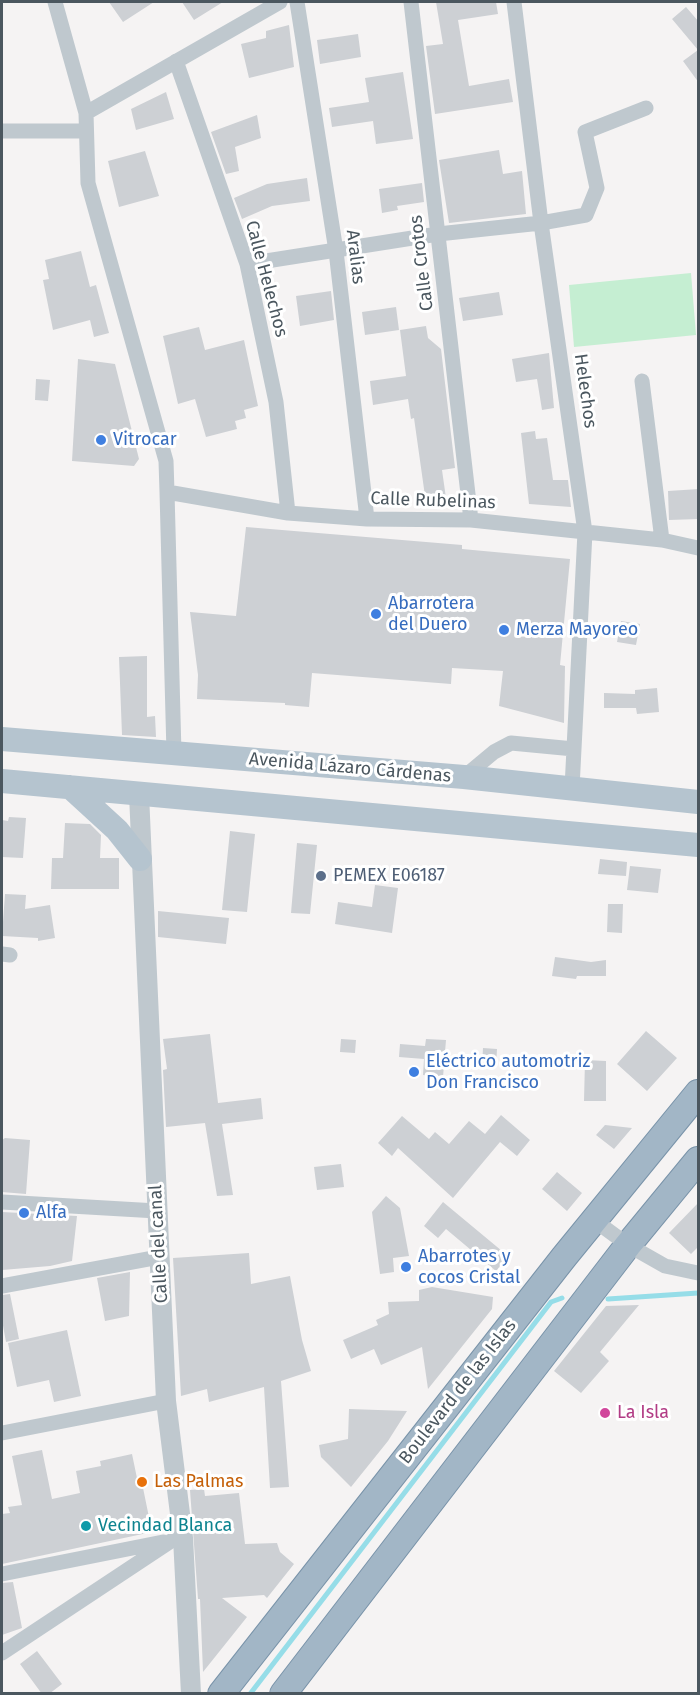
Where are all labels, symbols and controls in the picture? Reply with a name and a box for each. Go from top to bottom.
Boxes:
street label: Calle Crotos [405,214,439,312]
street label: Calle Helechos [240,218,292,340]
street label: Aralias [341,229,369,285]
street label: Helechos [569,352,601,430]
place label: Vitrocar [113,429,177,451]
marker: Vitrocar [94,433,108,447]
street label: Calle Rubelinas [370,488,496,514]
place label: Abarrotera del Duero [388,593,475,636]
marker: Abarrotera del Duero [369,607,383,621]
place label: Merza Mayoreo [516,619,638,641]
marker: Merza Mayoreo [497,623,511,637]
street label: Avenida Lázaro Cárdenas [248,748,452,788]
place label: PEMEX E06187 [333,865,445,887]
marker: PEMEX E06187 [314,869,328,883]
place label: Eléctrico automotriz Don Francisco [426,1051,590,1094]
marker: Eléctrico automotriz Don Francisco [407,1065,421,1079]
street label: Calle del canal [145,1184,173,1304]
place label: Alfa [36,1202,67,1224]
marker: Alfa [17,1206,31,1220]
place label: Abarrotes y cocos Cristal [418,1246,520,1288]
marker: Abarrotes y cocos Cristal [399,1260,413,1274]
street label: Boulevard de las Islas [395,1315,521,1469]
place label: La Isla [617,1402,669,1424]
marker: La Isla [598,1406,612,1420]
place label: Las Palmas [154,1471,243,1493]
marker: Las Palmas [135,1475,149,1489]
place label: Vecindad Blanca [98,1515,232,1537]
marker: Vecindad Blanca [79,1519,93,1533]

